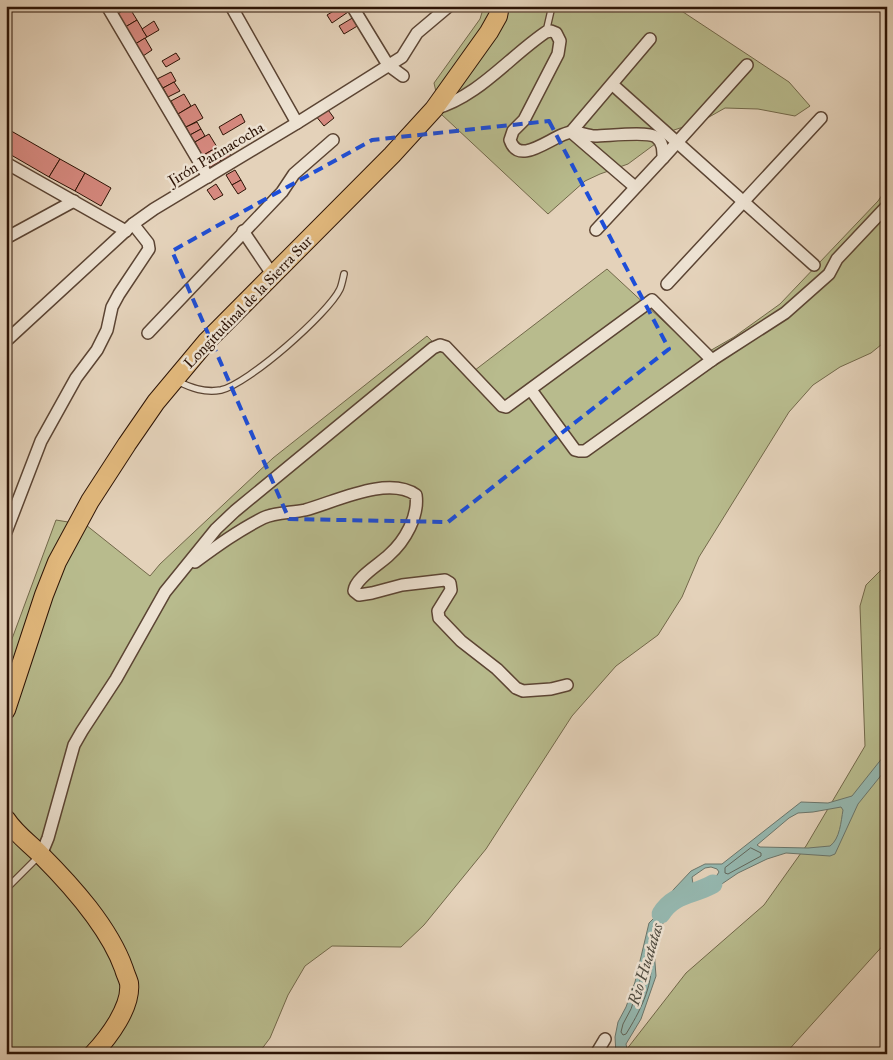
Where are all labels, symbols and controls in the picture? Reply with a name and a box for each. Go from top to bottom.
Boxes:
street label: Jirón Parinacocha [163,118,268,192]
street label: Longitudinal de la Sierra Sur [180,232,316,372]
water label: Rio Huatatas [624,921,667,1008]

